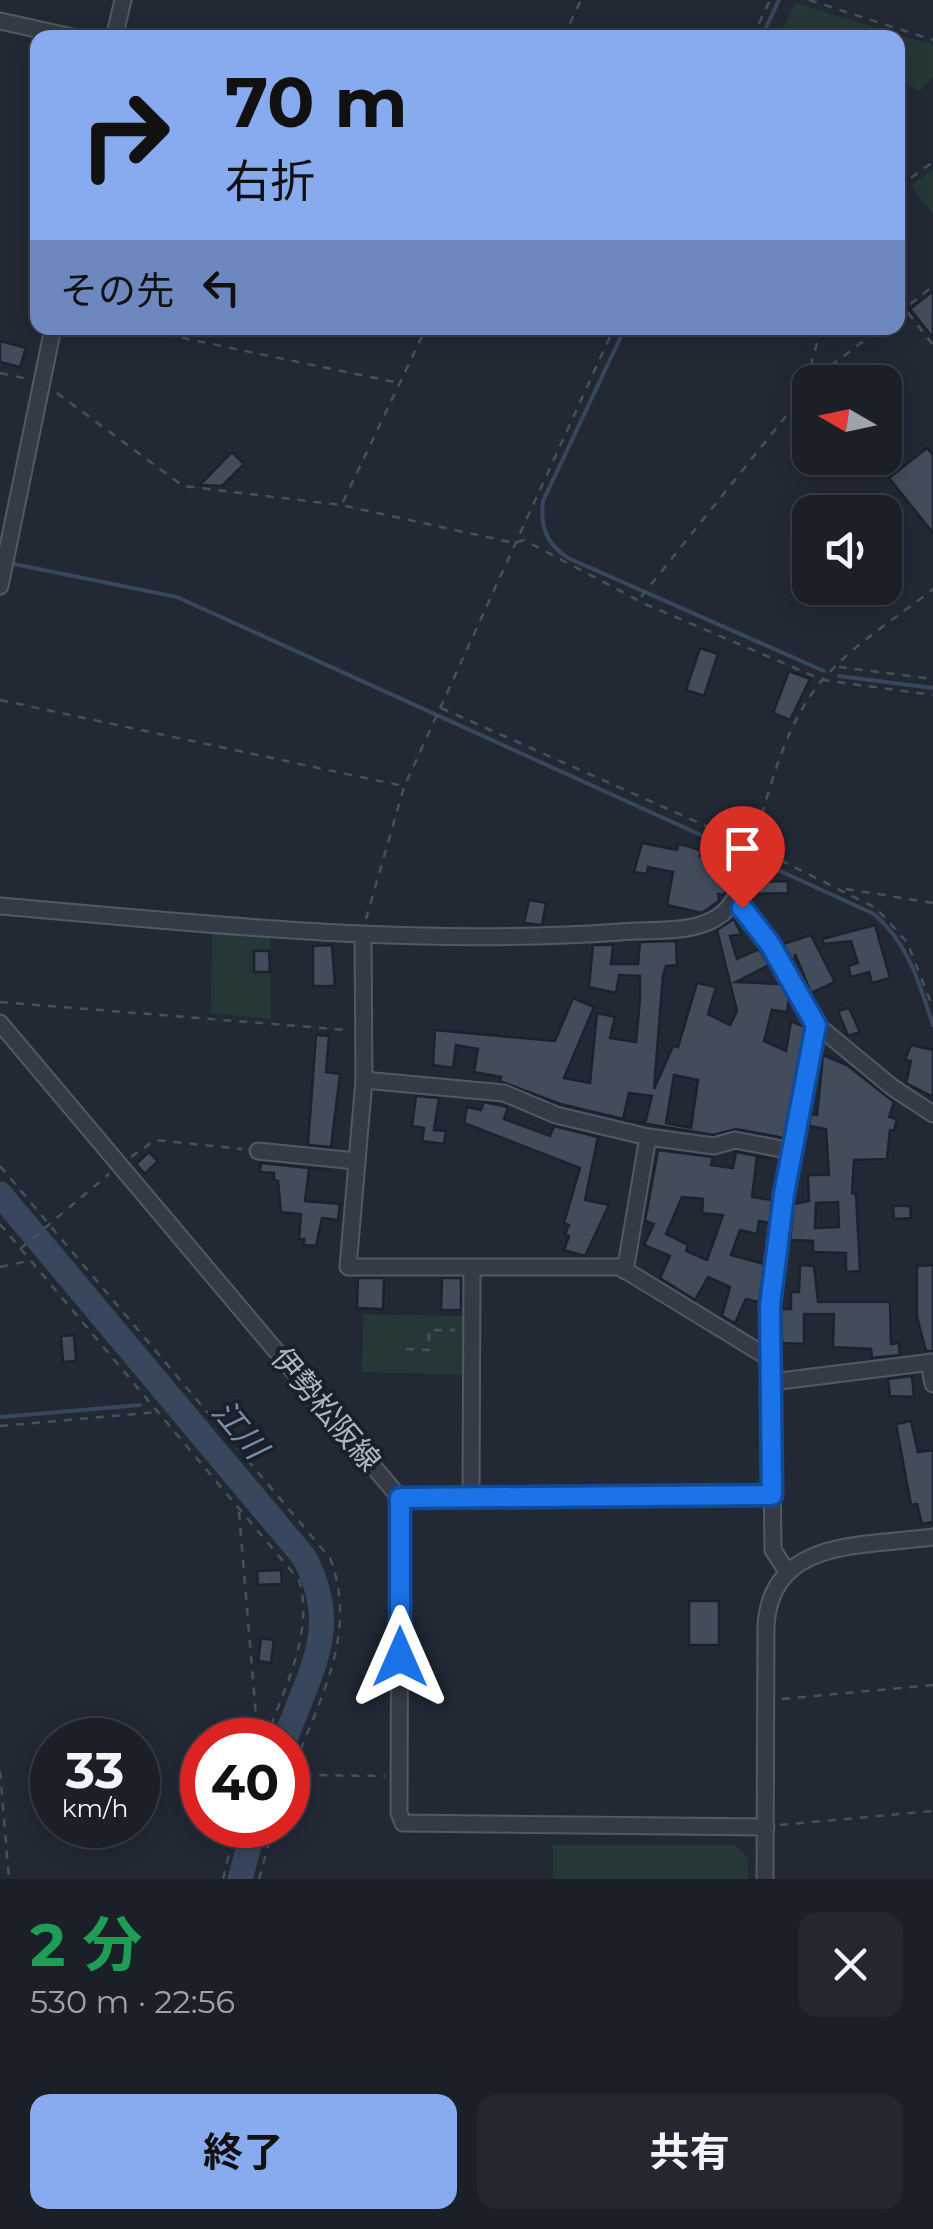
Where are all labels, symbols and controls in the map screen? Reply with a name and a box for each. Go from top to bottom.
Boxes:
text: 70 m [225,59,408,145]
icon: right [60,70,190,200]
text: 右折 [225,153,315,208]
icon: left [194,260,249,315]
text: その先 [60,267,174,314]
north arrow [792,365,902,475]
map controls [792,365,902,605]
button: sound [792,495,902,605]
pin [700,806,785,909]
icon: arrive [715,821,770,876]
street label: 伊勢松阪線 [264,1340,388,1478]
water label: 江川 [204,1392,277,1468]
position arrow [348,1605,452,1709]
speed limit sign: 40 [180,1718,310,1848]
text: 33 [66,1740,124,1801]
text: km/h [62,1793,128,1823]
text: 2 分 [30,1908,142,1981]
button: close [798,1912,903,2017]
text: 530 m · 22:56 [30,1982,235,2021]
button: 終了 [30,2094,457,2209]
button: 共有 [477,2094,903,2209]

